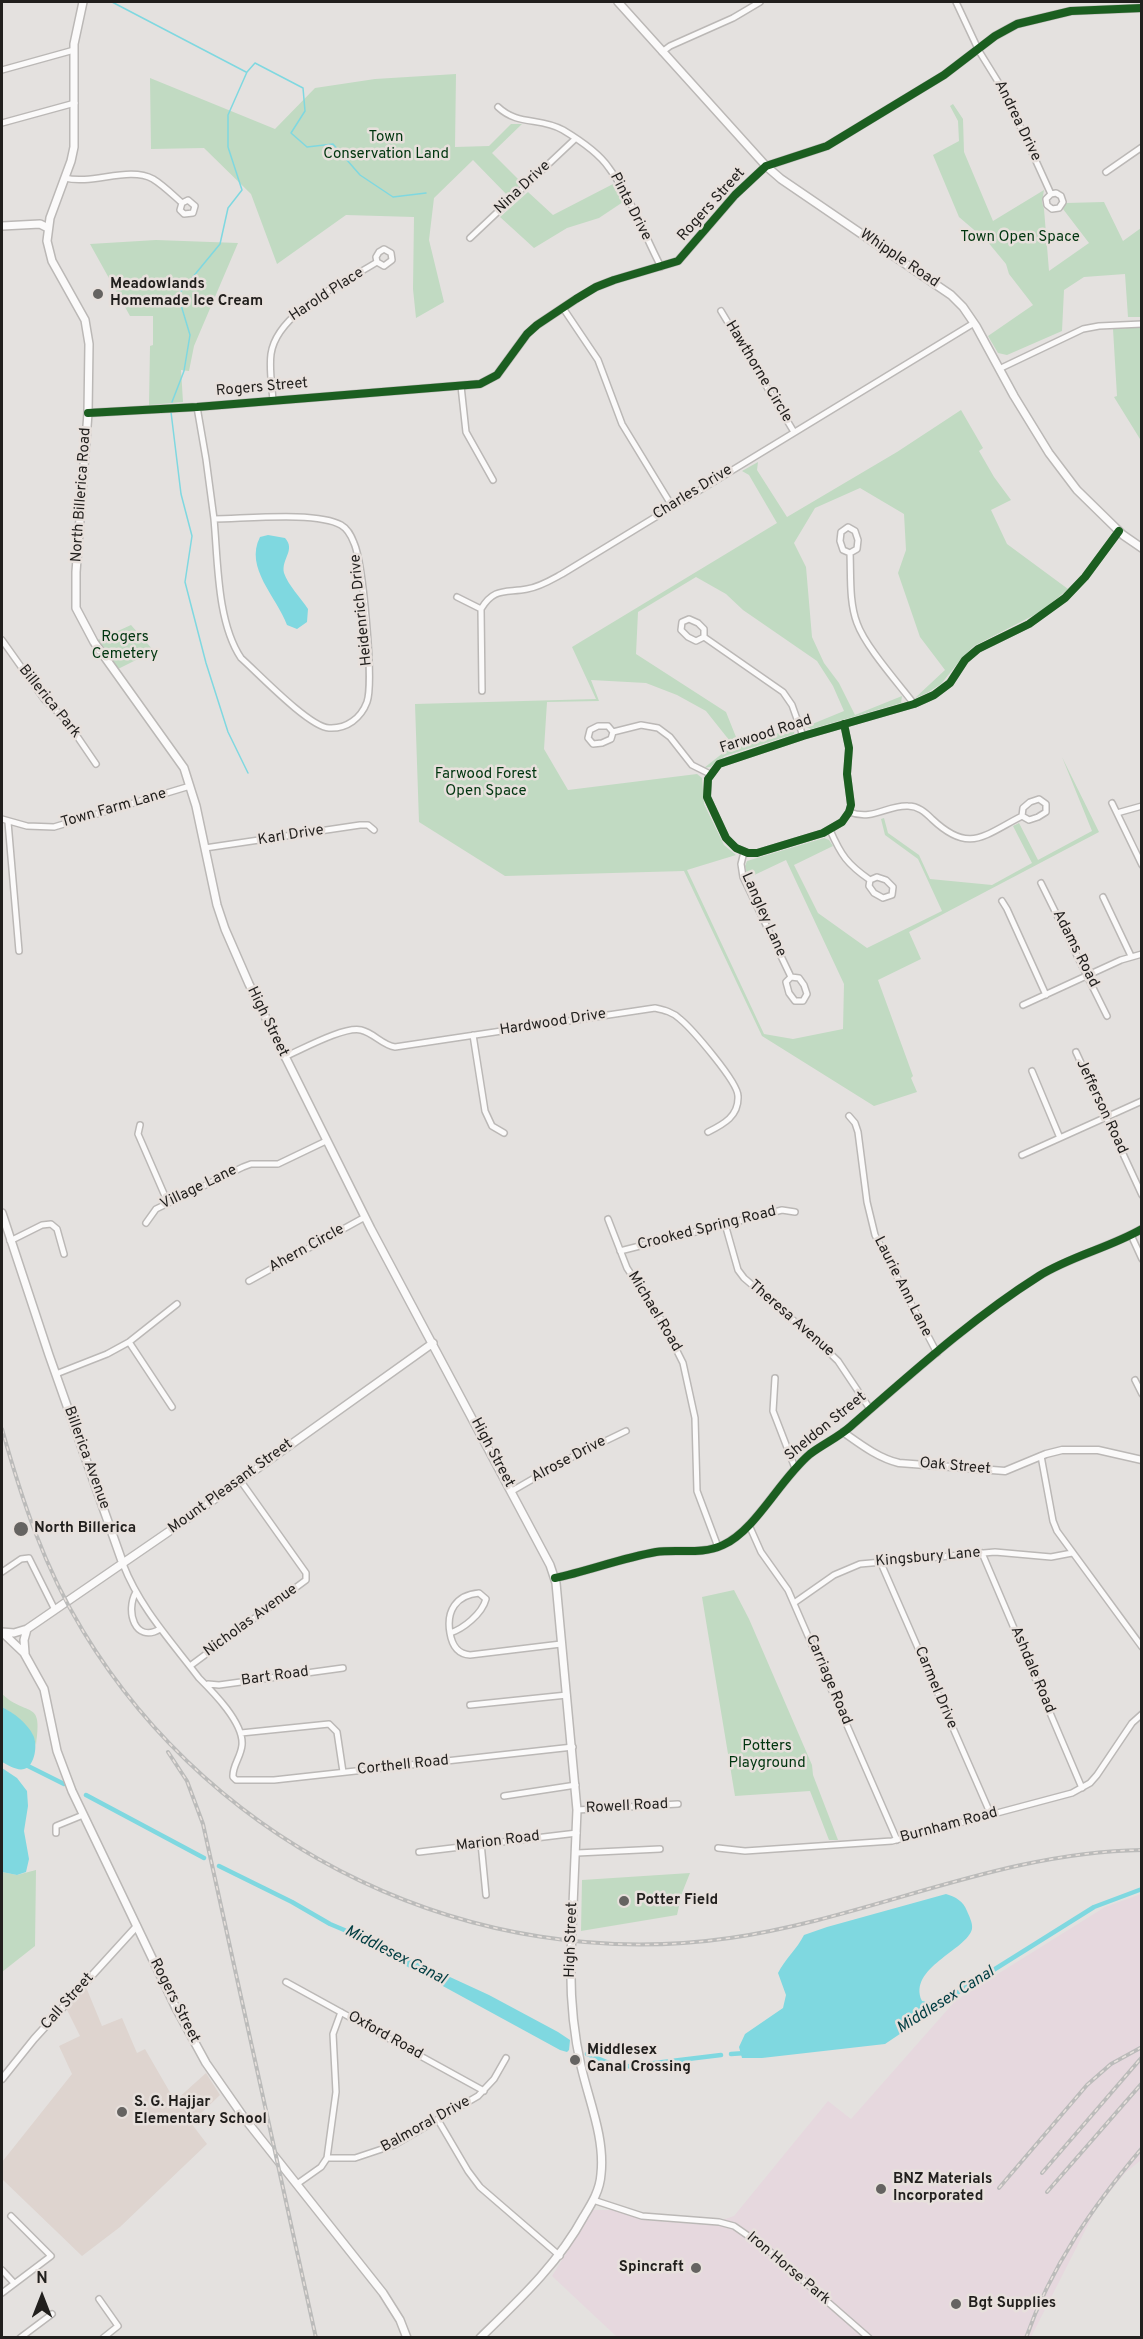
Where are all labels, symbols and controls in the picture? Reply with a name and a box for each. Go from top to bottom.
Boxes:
street label: Andrea Drive [990,78,1044,164]
park label: Town Conservation Land [323,129,449,164]
street label: Nina Drive [491,158,555,218]
street label: Rogers Street [674,165,750,245]
street label: Pinta Drive [605,170,655,244]
street label: Whipple Road [856,226,942,292]
park label: Town Open Space [960,229,1080,247]
street label: Harold Place [286,264,368,326]
place label: Meadowlands Homemade Ice Cream [110,276,263,311]
marker: Meadowlands Homemade Ice Cream [91,287,105,301]
street label: Hawthorne Circle [721,318,795,426]
street label: Rogers Street [215,375,309,401]
street label: North Billerica Road [68,427,96,563]
street label: Charles Drive [650,462,736,524]
street label: Heidenrich Drive [347,553,377,667]
park label: Rogers Cemetery [92,629,158,664]
street label: Billerica Park [14,662,84,742]
street label: Farwood Road [718,712,814,758]
park label: Farwood Forest Open Space [435,766,537,801]
street label: Town Farm Lane [59,785,169,833]
street label: Karl Drive [257,822,325,850]
street label: Langley Lane [736,870,790,960]
street label: Adams Road [1048,907,1102,991]
street label: High Street [242,984,292,1060]
street label: Hardwood Drive [499,1006,607,1040]
street label: Jefferson Road [1071,1057,1131,1157]
street label: Village Lane [158,1162,240,1214]
street label: Crooked Spring Road [636,1203,778,1255]
street label: Ahern Circle [266,1221,348,1277]
street label: Laurie Ann Lane [869,1234,935,1340]
street label: Michael Road [623,1269,685,1355]
street label: Theresa Avenue [745,1277,837,1361]
street label: Sheldon Street [782,1389,870,1465]
street label: Billerica Avenue [59,1404,113,1512]
street label: High Street [466,1415,518,1491]
street label: Alrose Drive [529,1433,609,1487]
street label: Mount Pleasant Street [165,1436,297,1538]
street label: Oak Street [919,1455,991,1479]
marker: North Billerica [12,1520,30,1538]
place label: North Billerica [34,1520,136,1538]
street label: Kingsbury Lane [875,1544,981,1572]
street label: Nicholas Avenue [201,1581,301,1661]
street label: Ashdale Road [1006,1624,1058,1716]
street label: Carriage Road [801,1632,855,1728]
street label: Carmel Drive [910,1644,960,1732]
street label: Bart Road [240,1663,310,1691]
park label: Potters Playground [728,1738,806,1773]
street label: Corthell Road [356,1752,450,1780]
street label: Rowell Road [585,1796,669,1818]
street label: Burnham Road [898,1804,1000,1848]
street label: Marion Road [455,1828,541,1856]
place label: Potter Field [636,1892,718,1910]
marker: Potter Field [617,1894,631,1908]
street label: High Street [562,1902,582,1978]
water label: Middlesex Canal [341,1922,449,1990]
street label: Rogers Street [145,1956,203,2046]
water label: Middlesex Canal [894,1963,998,2039]
street label: Call Street [38,1970,98,2034]
street label: Oxford Road [344,2008,426,2064]
place label: Middlesex Canal Crossing [587,2042,691,2077]
marker: Middlesex Canal Crossing [568,2053,582,2067]
street label: Balmoral Drive [378,2093,474,2157]
place label: S. G. Hajjar Elementary School [134,2094,267,2129]
marker: S. G. Hajjar Elementary School [115,2105,129,2119]
place label: BNZ Materials Incorporated [893,2171,992,2206]
marker: BNZ Materials Incorporated [874,2182,888,2196]
street label: Iron Horse Park [742,2229,834,2309]
place label: Spincraft [619,2259,684,2277]
marker: Spincraft [689,2261,703,2275]
north arrow [12,2267,72,2327]
text: N [36,2269,48,2289]
place label: Bgt Supplies [968,2295,1056,2313]
marker: Bgt Supplies [949,2297,963,2311]

